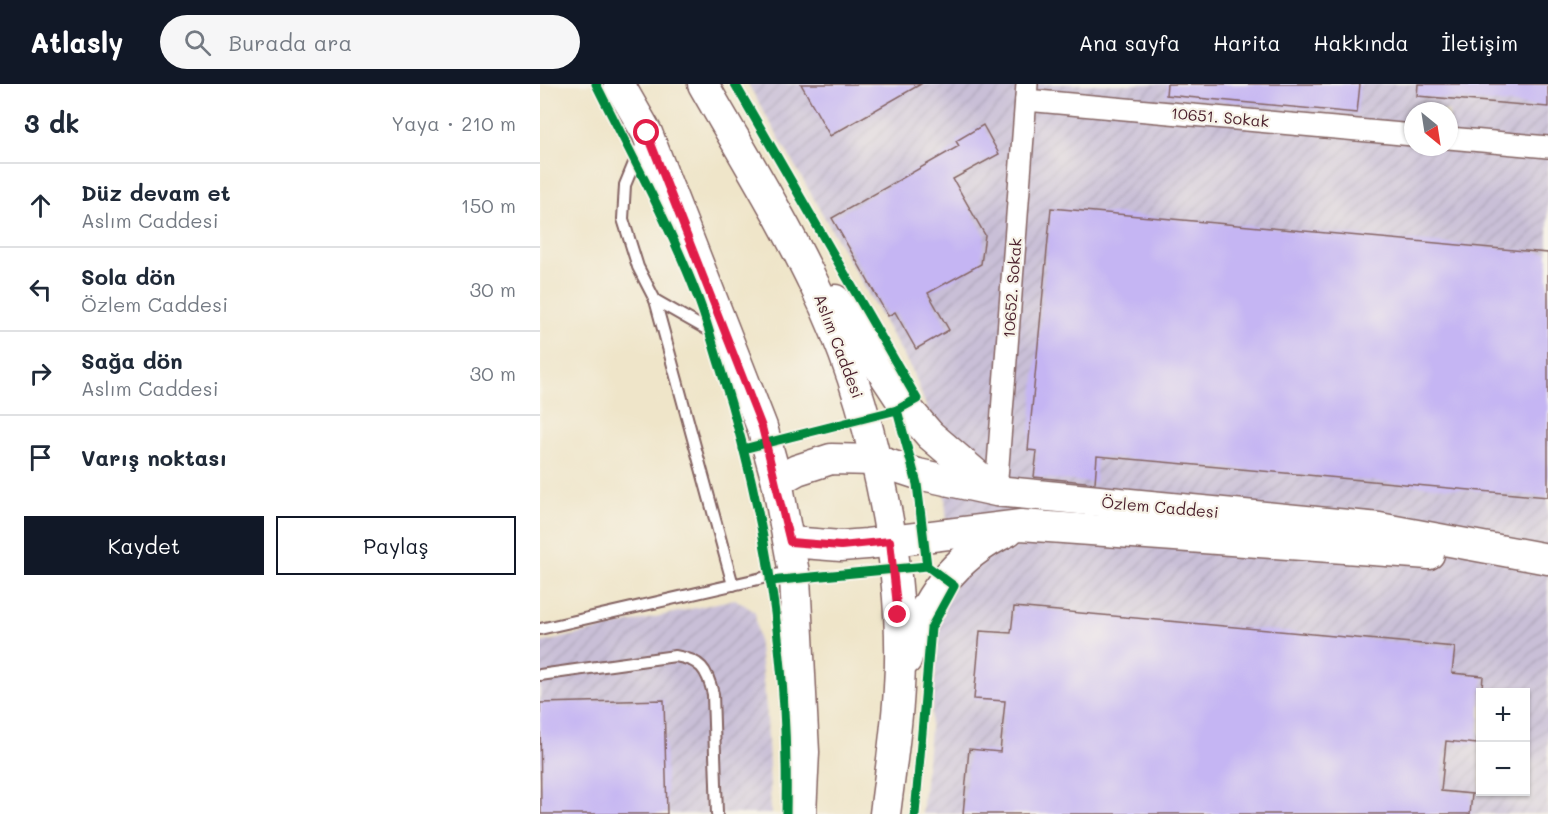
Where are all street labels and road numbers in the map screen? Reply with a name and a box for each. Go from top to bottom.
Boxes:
street label: 10651. Sokak [1170,102,1270,131]
street label: 10652. Sokak [998,237,1025,339]
street label: Aslım Caddesi [810,291,869,401]
street label: Özlem Caddesi [1101,491,1220,522]

